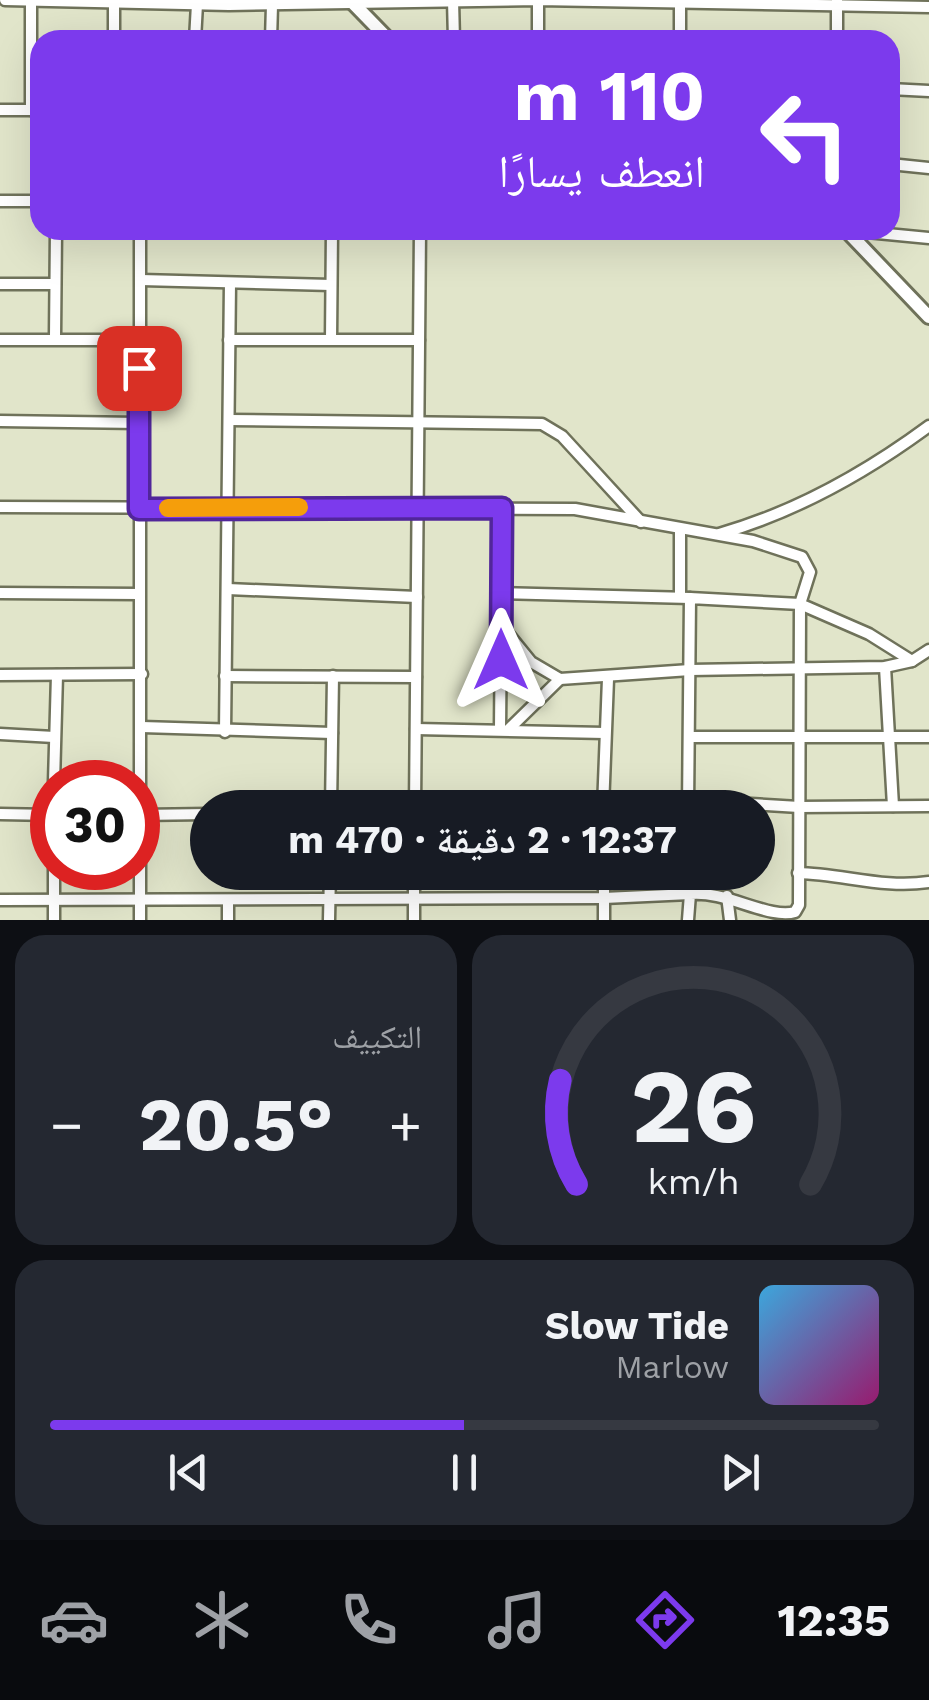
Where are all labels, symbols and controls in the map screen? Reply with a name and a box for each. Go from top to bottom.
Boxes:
text: 110 m [514,55,705,137]
icon: left [740,70,870,200]
text: انعطف يسارًا [498,145,705,198]
pin [97,326,182,411]
icon: arrive [112,341,167,396]
position arrow [449,608,553,712]
speed limit sign: 30 [30,760,160,890]
text: 12:37 · 2 دقيقة · 470 m [288,818,677,862]
text: التكييف [332,1018,422,1056]
text: 26 [630,1045,756,1167]
text: 20.5° [139,1080,333,1168]
text: − [50,1093,83,1157]
text: + [389,1093,422,1157]
text: km/h [647,1161,739,1203]
text: Slow Tide [545,1304,729,1348]
text: Marlow [615,1348,729,1386]
icon: previous [161,1445,216,1500]
icon: pause [437,1445,492,1500]
icon: next [713,1445,768,1500]
icon: car [39,1585,109,1655]
icon: climate [187,1585,257,1655]
icon: phone [334,1585,404,1655]
icon: music [482,1585,552,1655]
icon: directions [630,1585,700,1655]
text: 12:35 [777,1594,890,1647]

